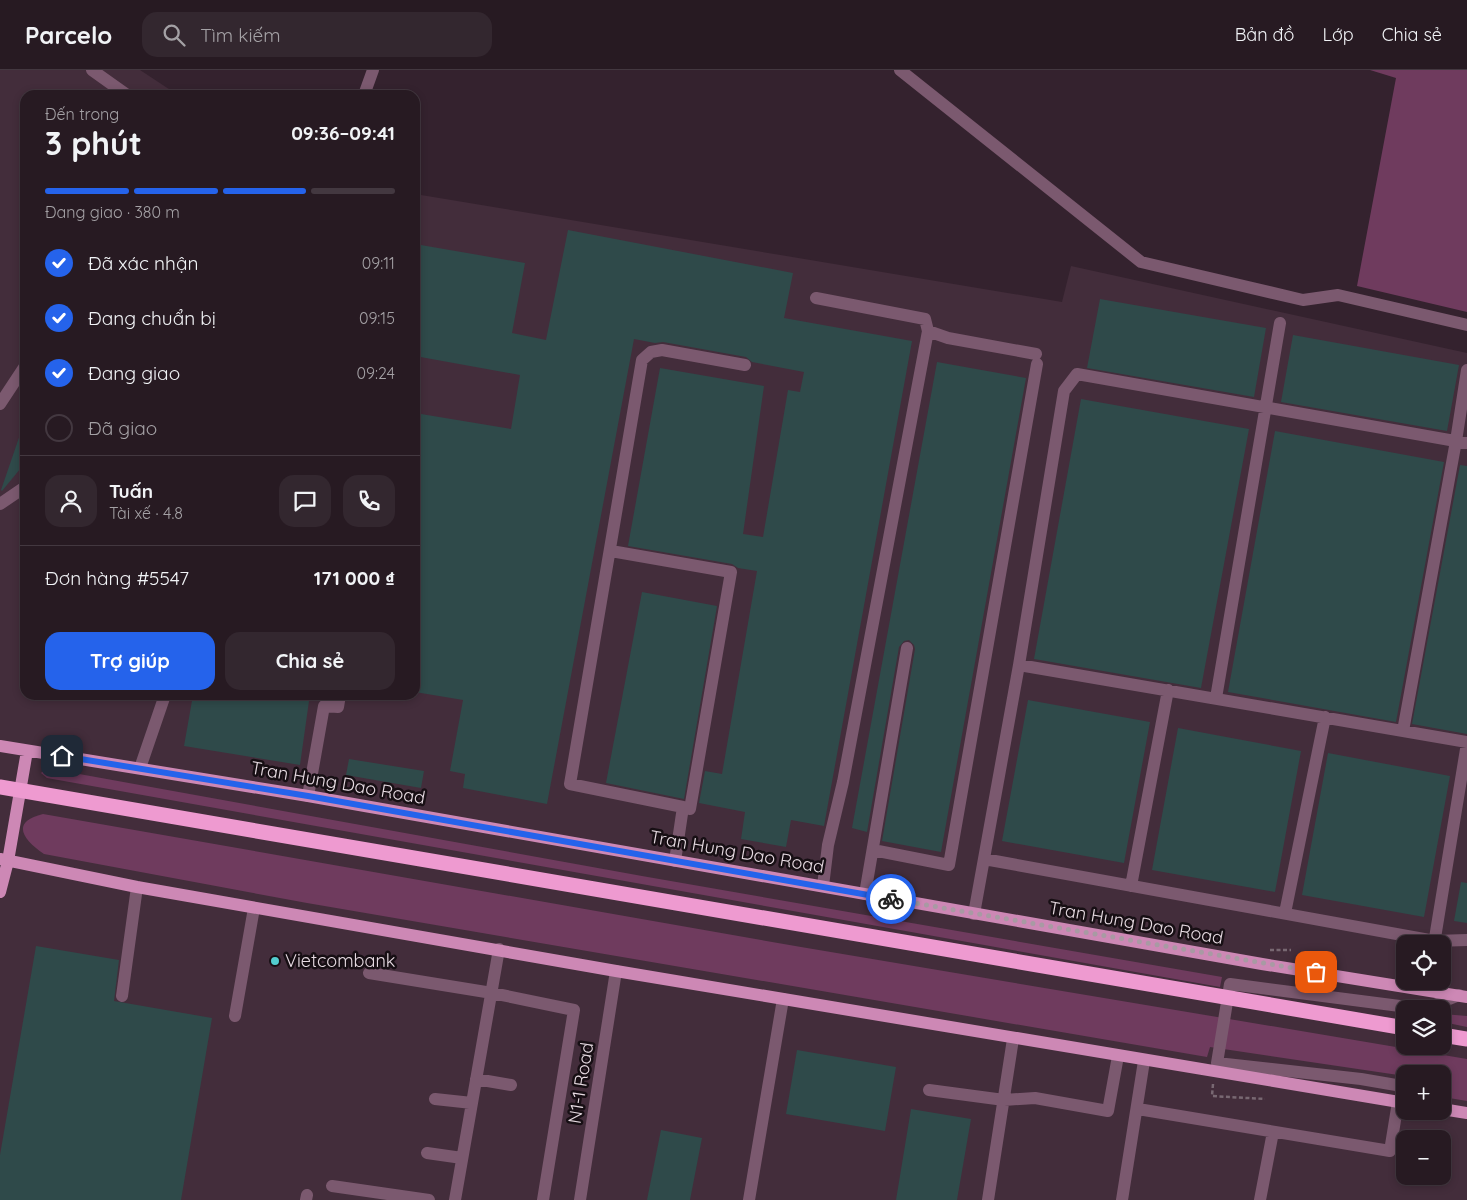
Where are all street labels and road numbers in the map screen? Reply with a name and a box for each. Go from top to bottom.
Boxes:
street label: Tran Hung Dao Road [249,756,427,809]
street label: Tran Hung Dao Road [648,825,826,878]
street label: Tran Hung Dao Road [1047,896,1225,949]
street label: N1-1 Road [563,1041,598,1125]

